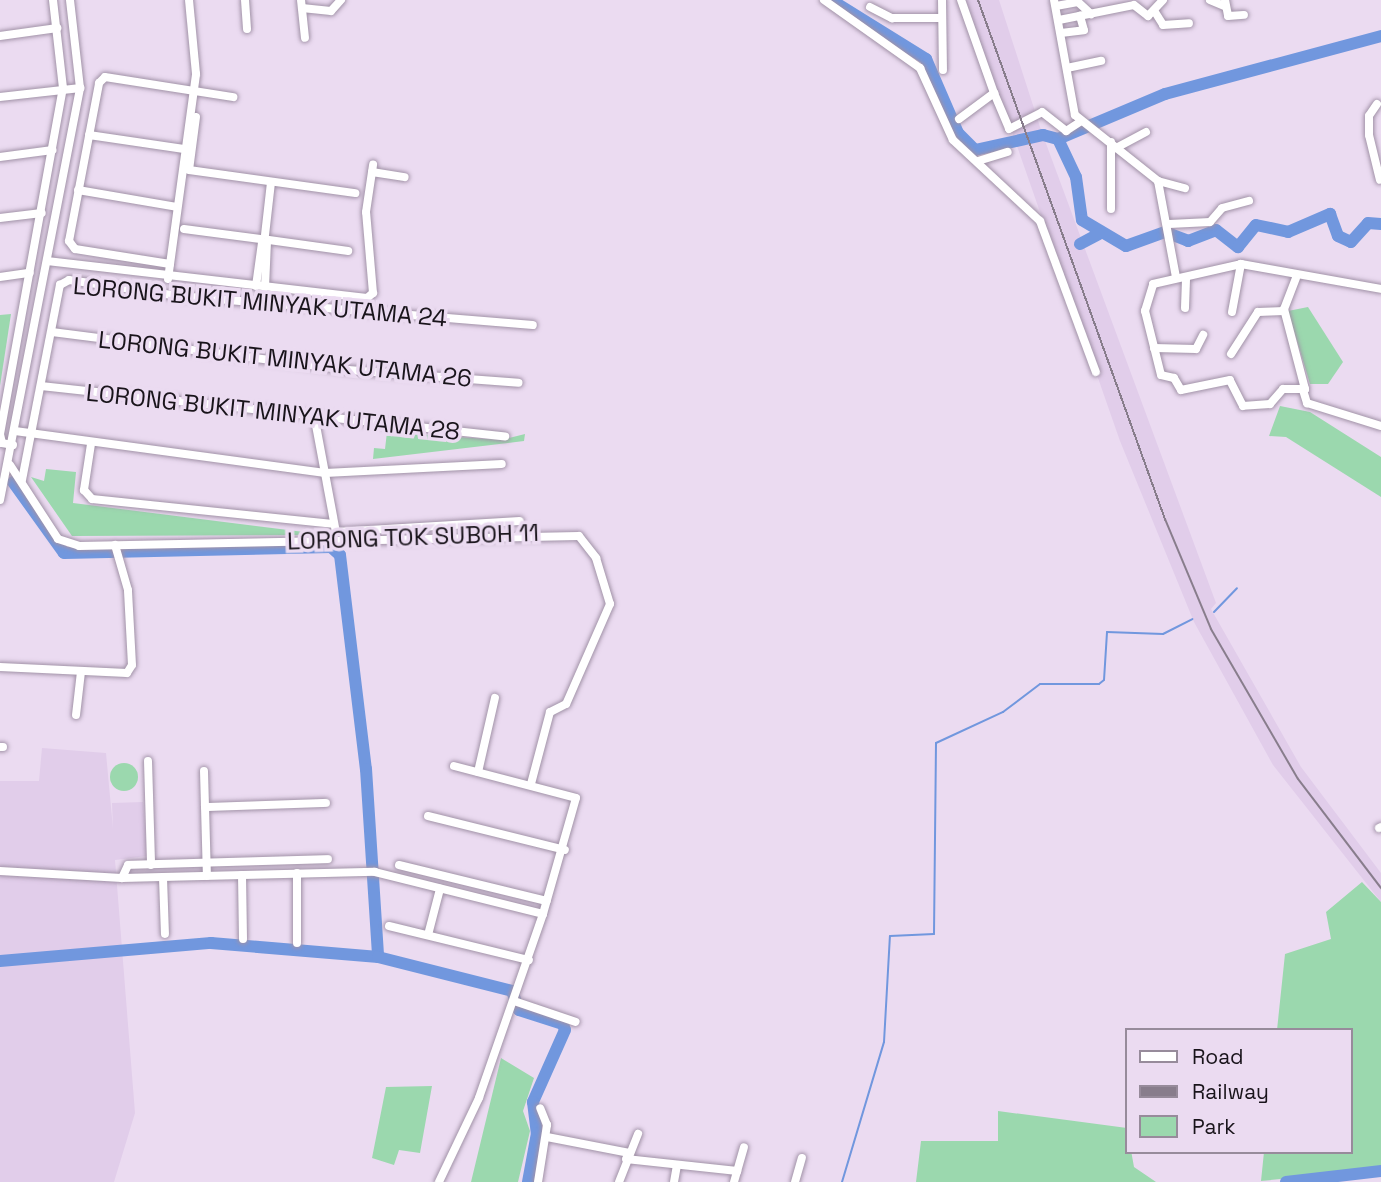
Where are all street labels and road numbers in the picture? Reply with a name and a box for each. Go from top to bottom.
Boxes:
street label: LORONG BUKIT MINYAK UTAMA 24 [71,271,449,333]
street label: LORONG BUKIT MINYAK UTAMA 26 [96,325,474,393]
street label: LORONG BUKIT MINYAK UTAMA 28 [84,378,462,446]
street label: LORONG TOK SUBOH 11 [286,518,540,556]

